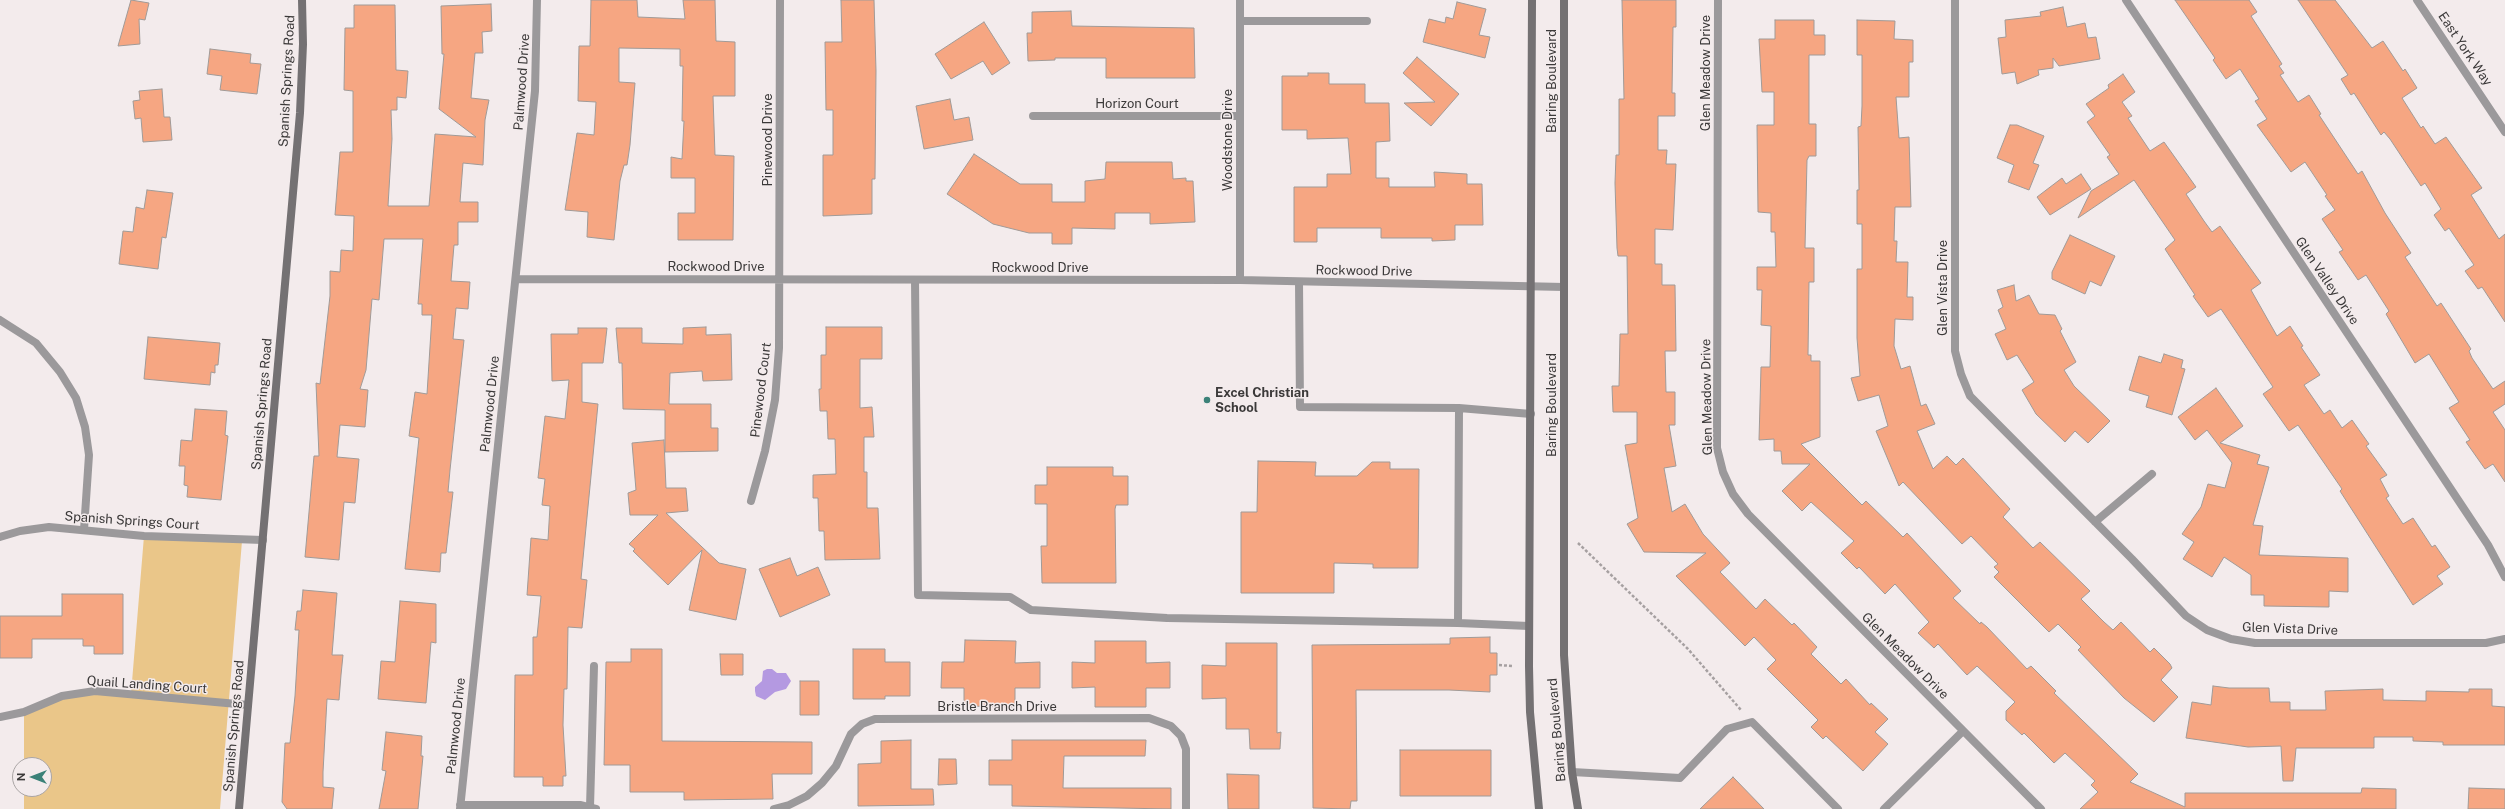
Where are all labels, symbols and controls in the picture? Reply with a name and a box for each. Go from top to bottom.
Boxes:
street label: East York Way [2435,9,2495,89]
street label: Spanish Springs Road [276,15,298,147]
street label: Glen Meadow Drive [1698,15,1714,131]
street label: Baring Boulevard [1544,29,1560,133]
street label: Palmwood Drive [511,33,533,131]
street label: Woodstone Drive [1220,89,1236,191]
street label: Pinewood Drive [760,93,776,187]
street label: Horizon Court [1095,96,1179,112]
street label: Glen Valley Drive [2292,234,2362,328]
street label: Glen Vista Drive [1935,240,1951,336]
street label: Rockwood Drive [667,259,765,275]
street label: Rockwood Drive [991,260,1089,276]
street label: Rockwood Drive [1315,262,1413,280]
street label: Spanish Springs Road [248,337,276,471]
street label: Glen Meadow Drive [1698,339,1716,455]
street label: Pinewood Court [747,341,775,439]
street label: Baring Boulevard [1544,353,1560,457]
street label: Palmwood Drive [477,355,503,453]
place label: Excel Christian School [1215,385,1309,416]
marker: Excel Christian School [1202,395,1212,405]
street label: Spanish Springs Court [64,509,200,533]
street label: Glen Meadow Drive [1858,609,1952,703]
street label: Glen Vista Drive [2242,620,2338,638]
street label: Spanish Springs Road [220,659,248,793]
street label: Quail Landing Court [86,673,208,697]
street label: Palmwood Drive [443,677,469,775]
street label: Baring Boulevard [1545,678,1569,782]
street label: Bristle Branch Drive [937,699,1057,715]
north arrow [12,757,52,797]
text: N [15,773,27,781]

